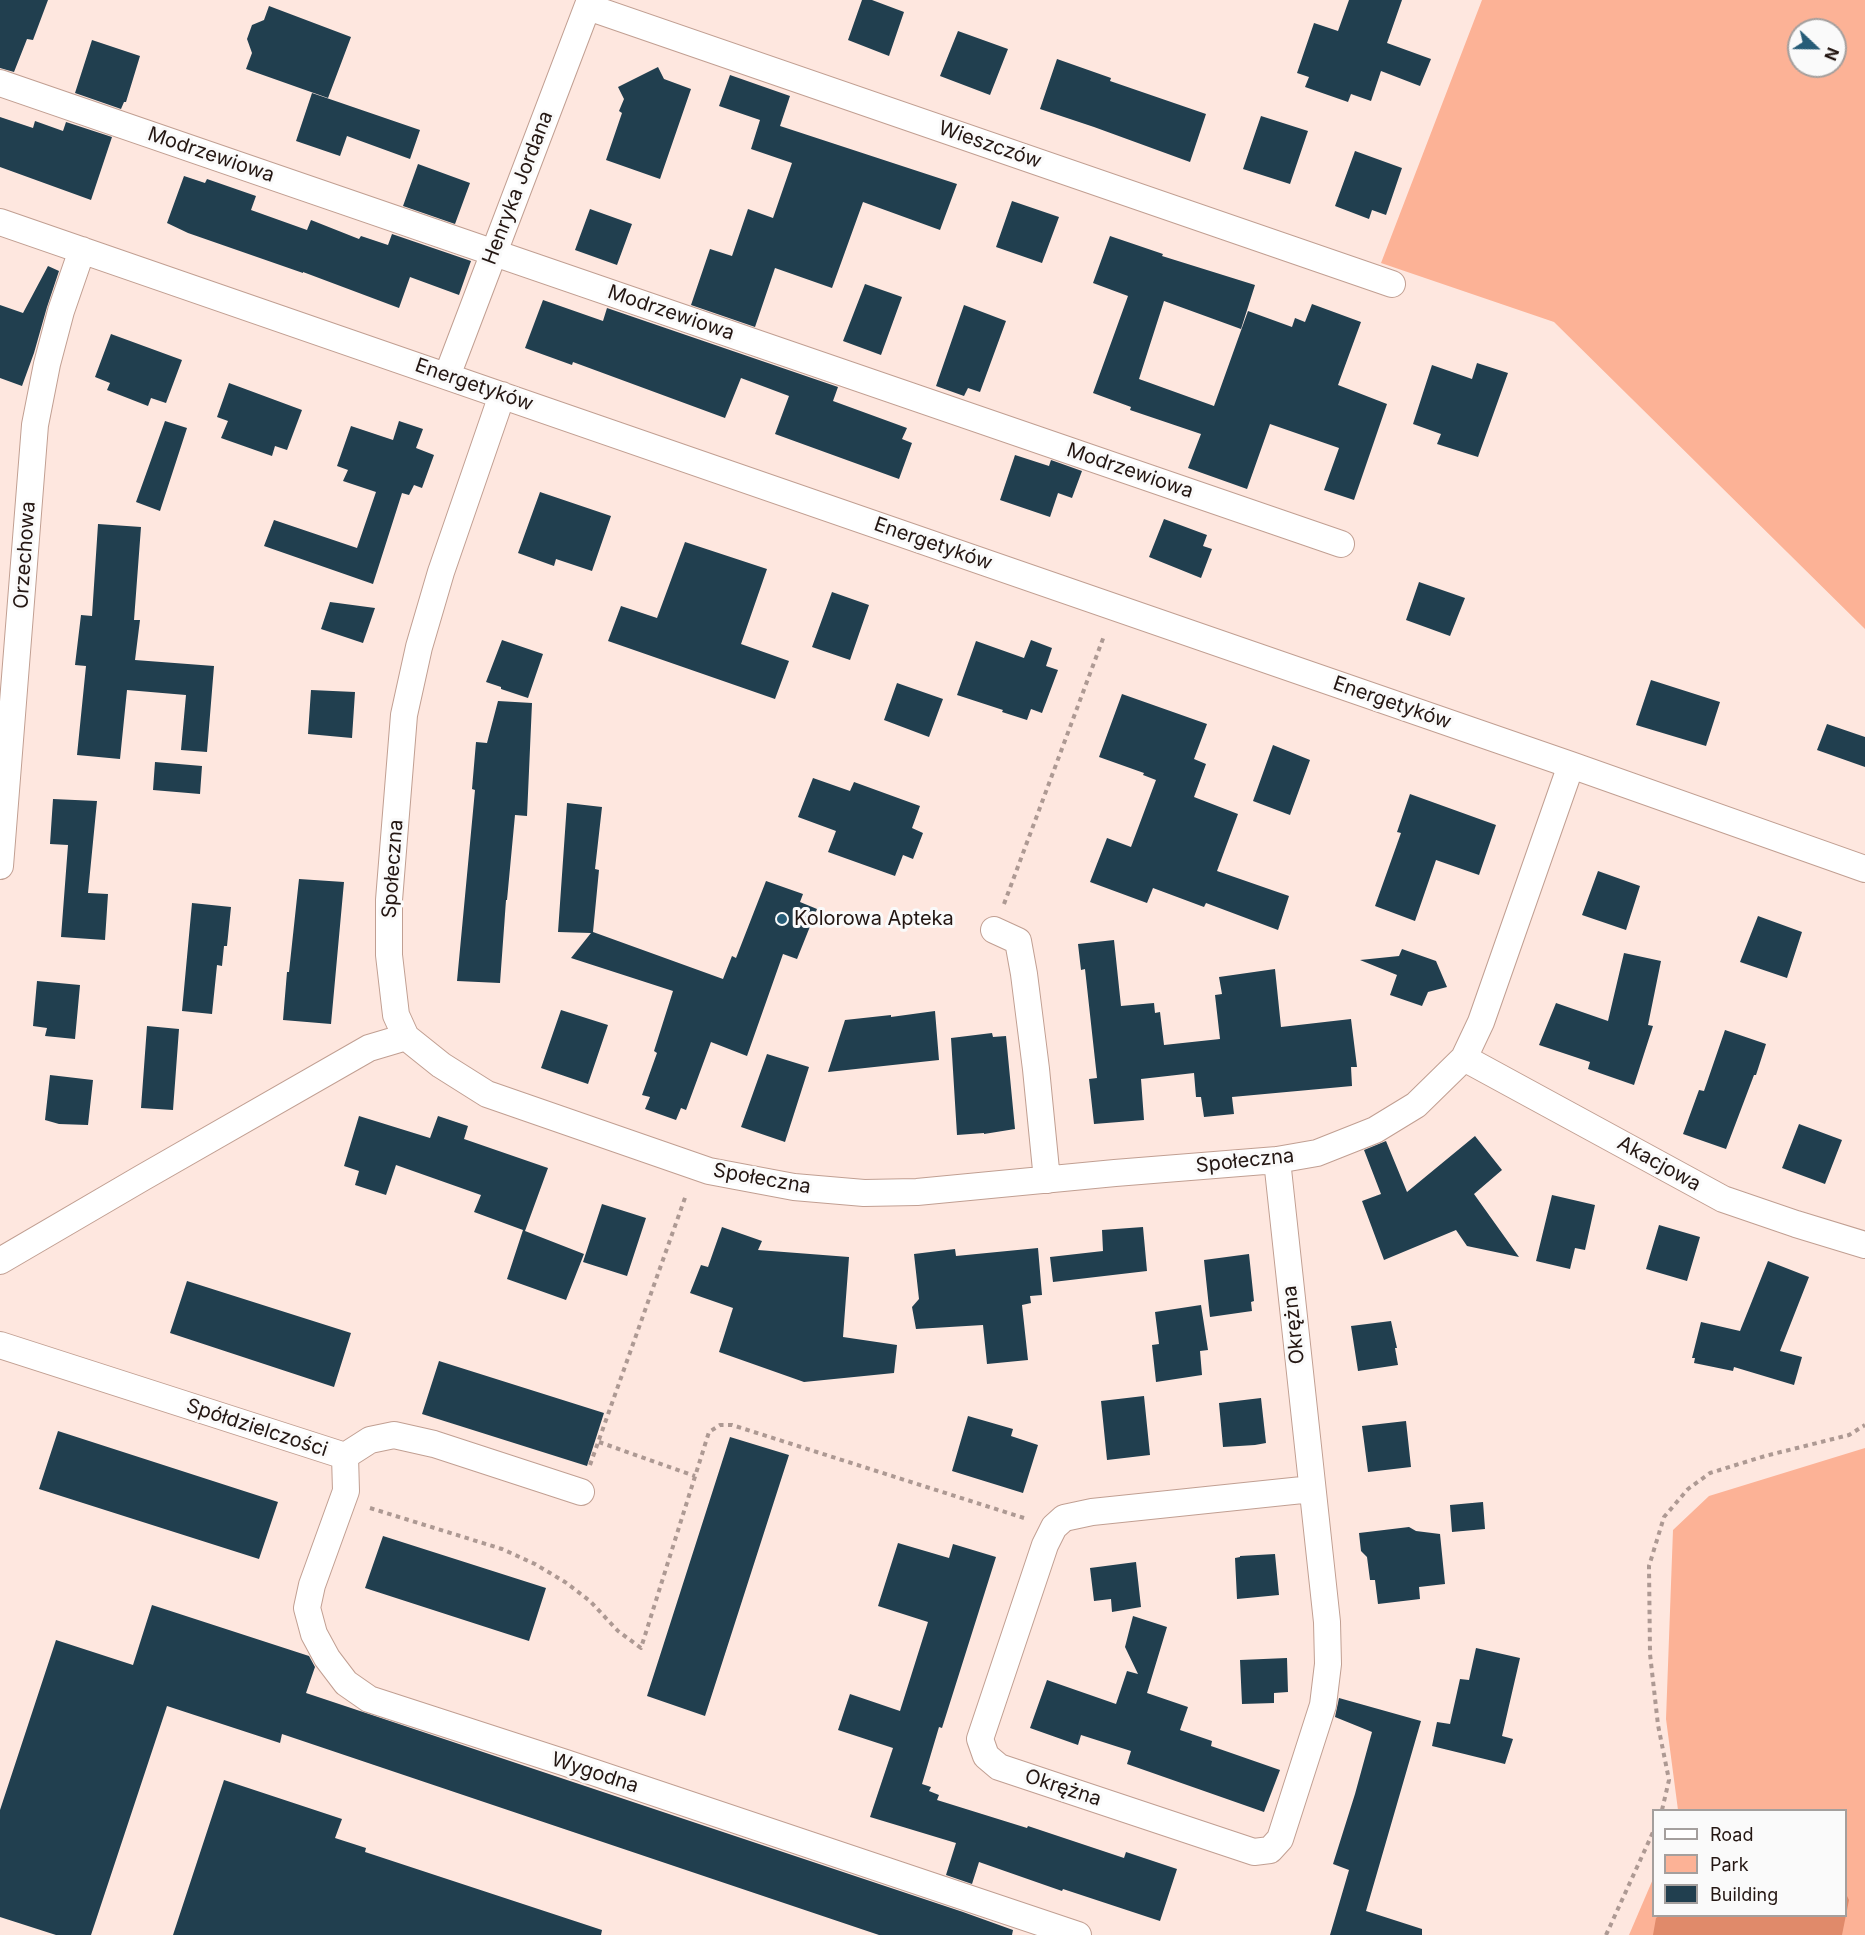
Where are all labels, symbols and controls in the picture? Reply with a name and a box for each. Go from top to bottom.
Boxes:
north arrow [1787,18,1847,78]
text: N [1820,45,1843,63]
street label: Henryka Jordana [478,108,558,268]
street label: Wieszczów [935,116,1045,174]
street label: Modrzewiowa [145,122,277,188]
street label: Modrzewiowa [605,280,737,346]
street label: Energetyków [412,354,536,416]
street label: Modrzewiowa [1064,438,1196,504]
street label: Orzechowa [9,500,41,610]
street label: Energetyków [871,513,995,575]
street label: Energetyków [1330,672,1454,734]
street label: Społeczna [378,819,408,919]
place label: Kolorowa Apteka [794,907,954,931]
marker: Kolorowa Apteka [775,912,789,926]
street label: Akacjowa [1613,1131,1705,1197]
street label: Społeczna [1195,1144,1295,1178]
street label: Społeczna [711,1159,813,1199]
street label: Okrężna [1278,1284,1310,1366]
street label: Spółdzielczości [183,1394,331,1462]
street label: Wygodna [548,1748,642,1798]
street label: Okrężna [1022,1764,1104,1812]
legend [1652,1809,1847,1917]
text: Road [1710,1824,1753,1845]
text: Park [1710,1854,1749,1875]
text: Building [1710,1884,1778,1905]

